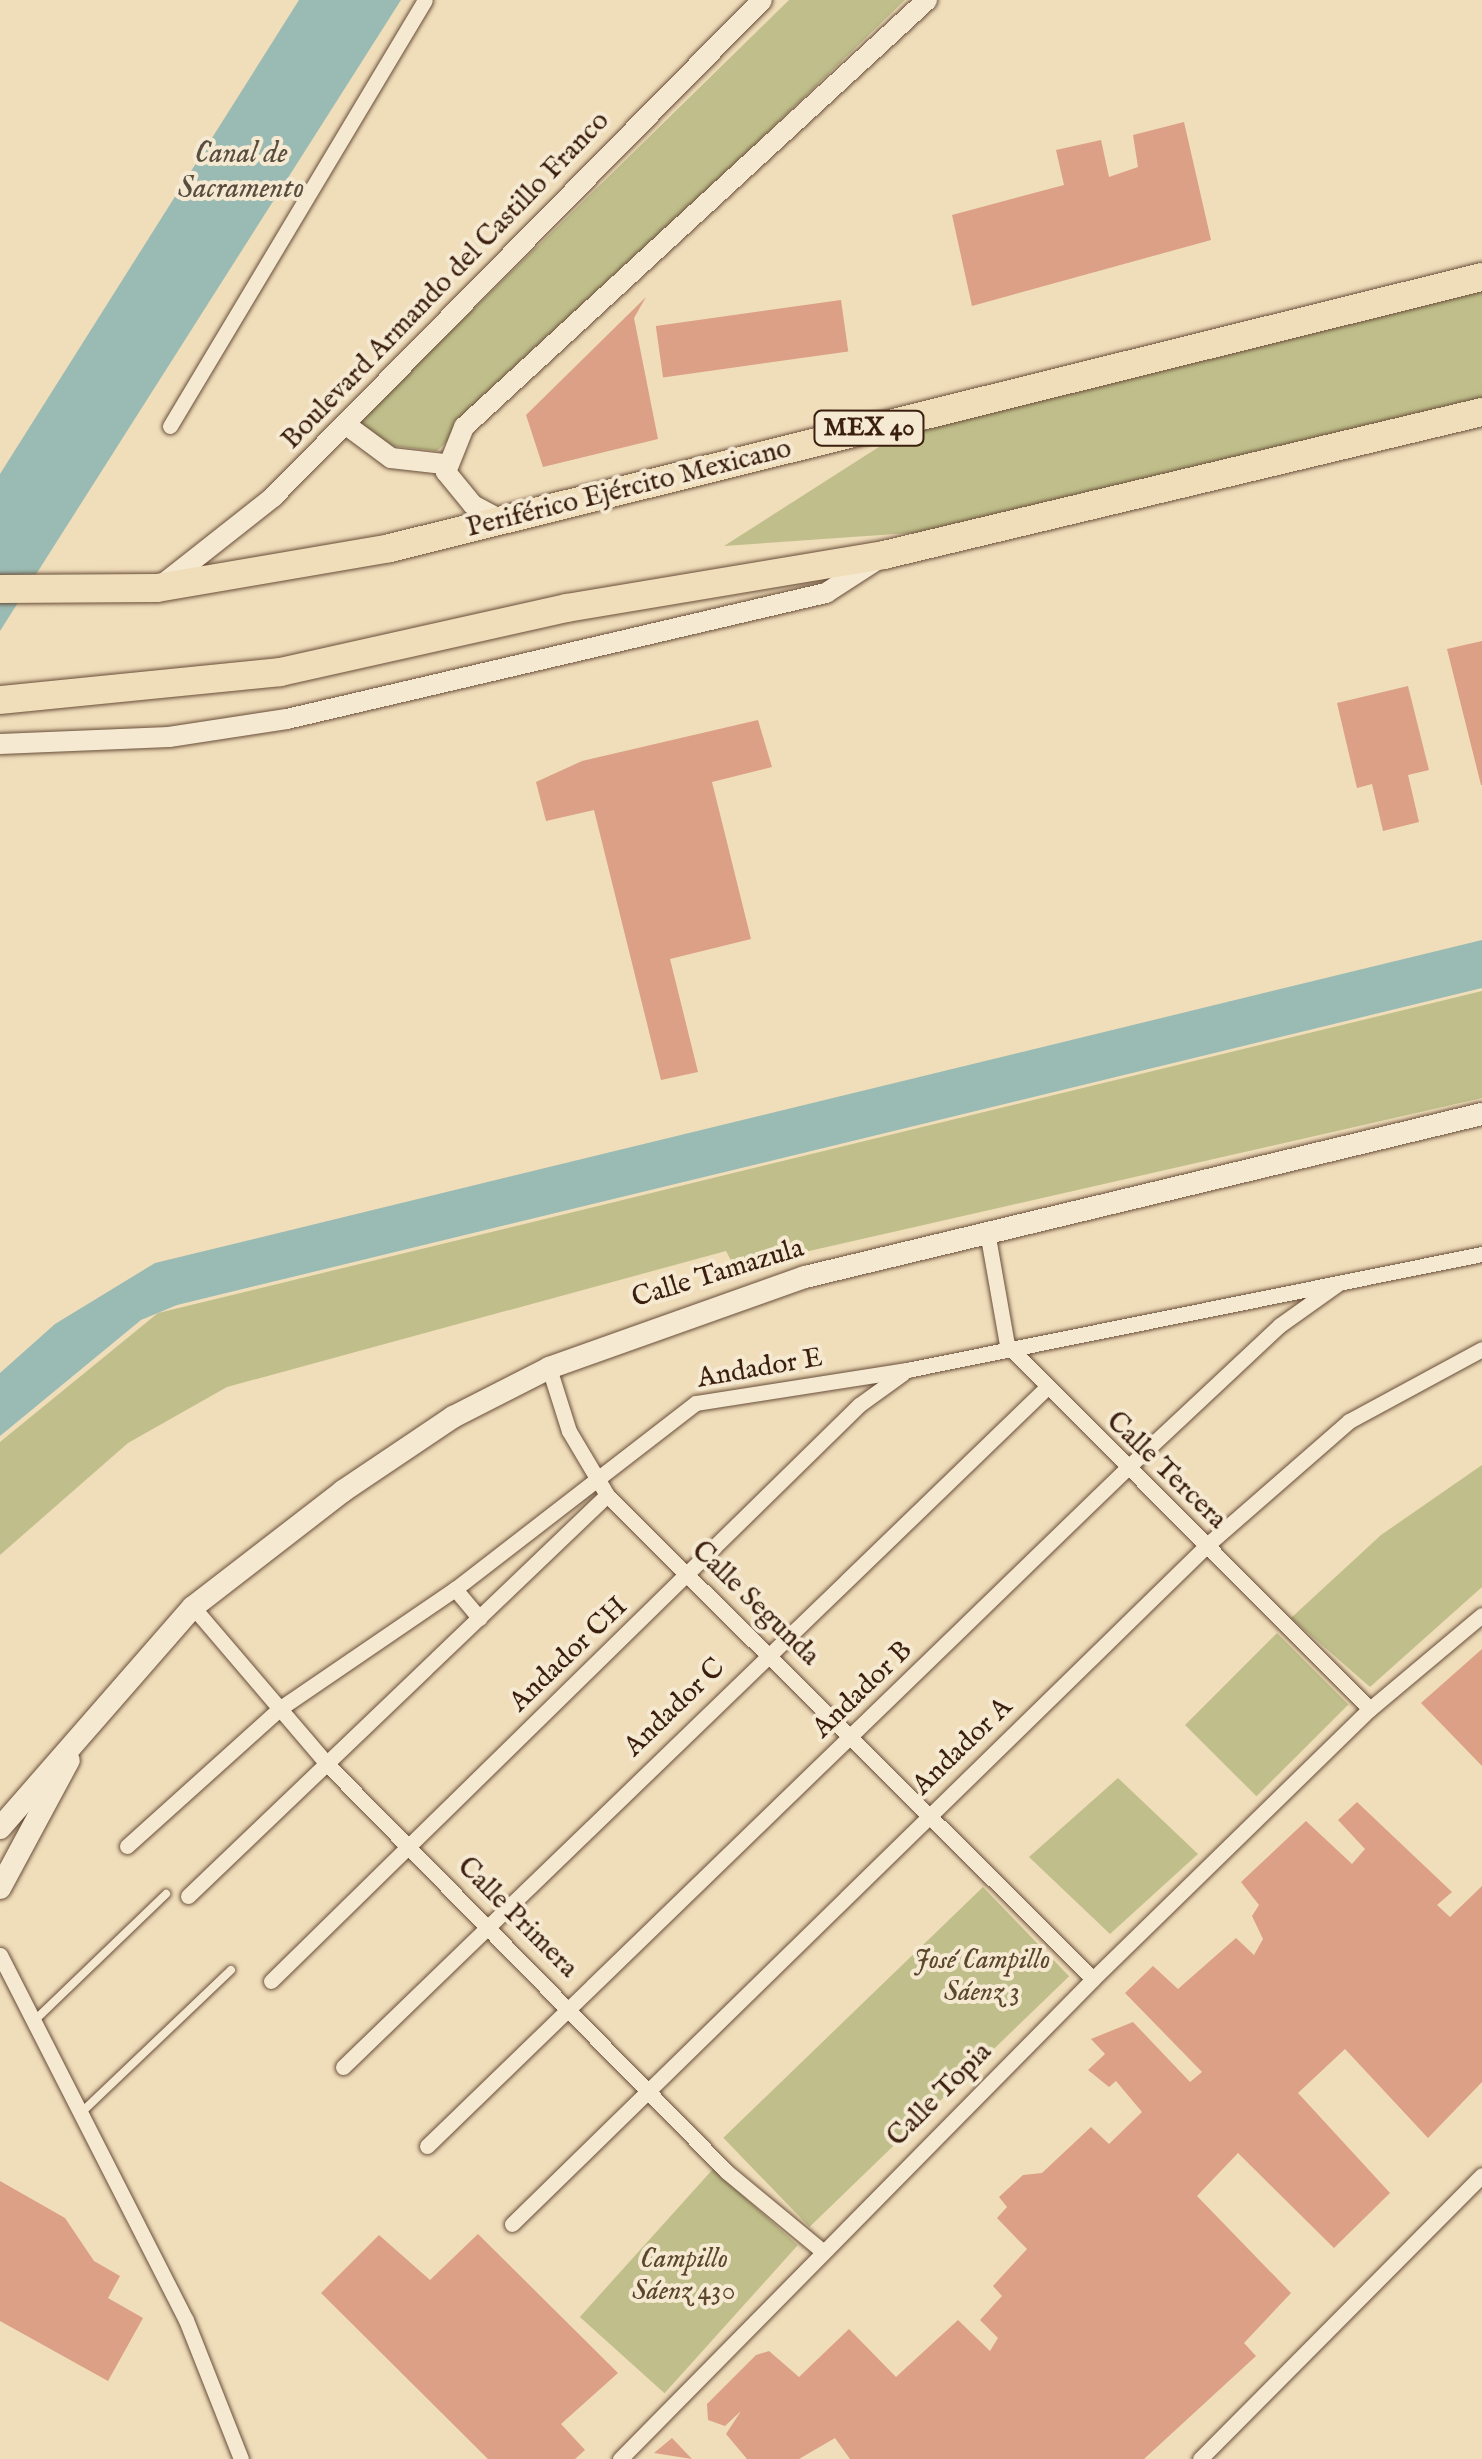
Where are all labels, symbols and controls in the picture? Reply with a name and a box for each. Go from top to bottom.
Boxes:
street label: Boulevard Armando del Castillo Franco [275,105,617,457]
water label: Canal de Sacramento [178,136,304,206]
road number: MEX 40 [812,408,926,448]
street label: Periférico Ejército Mexicano [463,432,795,546]
street label: Calle Tamazula [628,1232,808,1316]
street label: Andador E [695,1341,825,1397]
street label: Calle Tercera [1099,1405,1233,1537]
street label: Calle Segunda [684,1535,826,1673]
street label: Andador CH [503,1590,635,1720]
street label: Andador B [806,1634,920,1746]
street label: Andador C [618,1652,732,1764]
street label: Andador A [906,1691,1020,1803]
street label: Calle Primera [450,1851,584,1985]
park label: José Campillo Sáenz 3 [914,1944,1050,2010]
street label: Calle Topia [881,2036,999,2154]
park label: Campillo Sáenz 430 [632,2243,736,2309]

